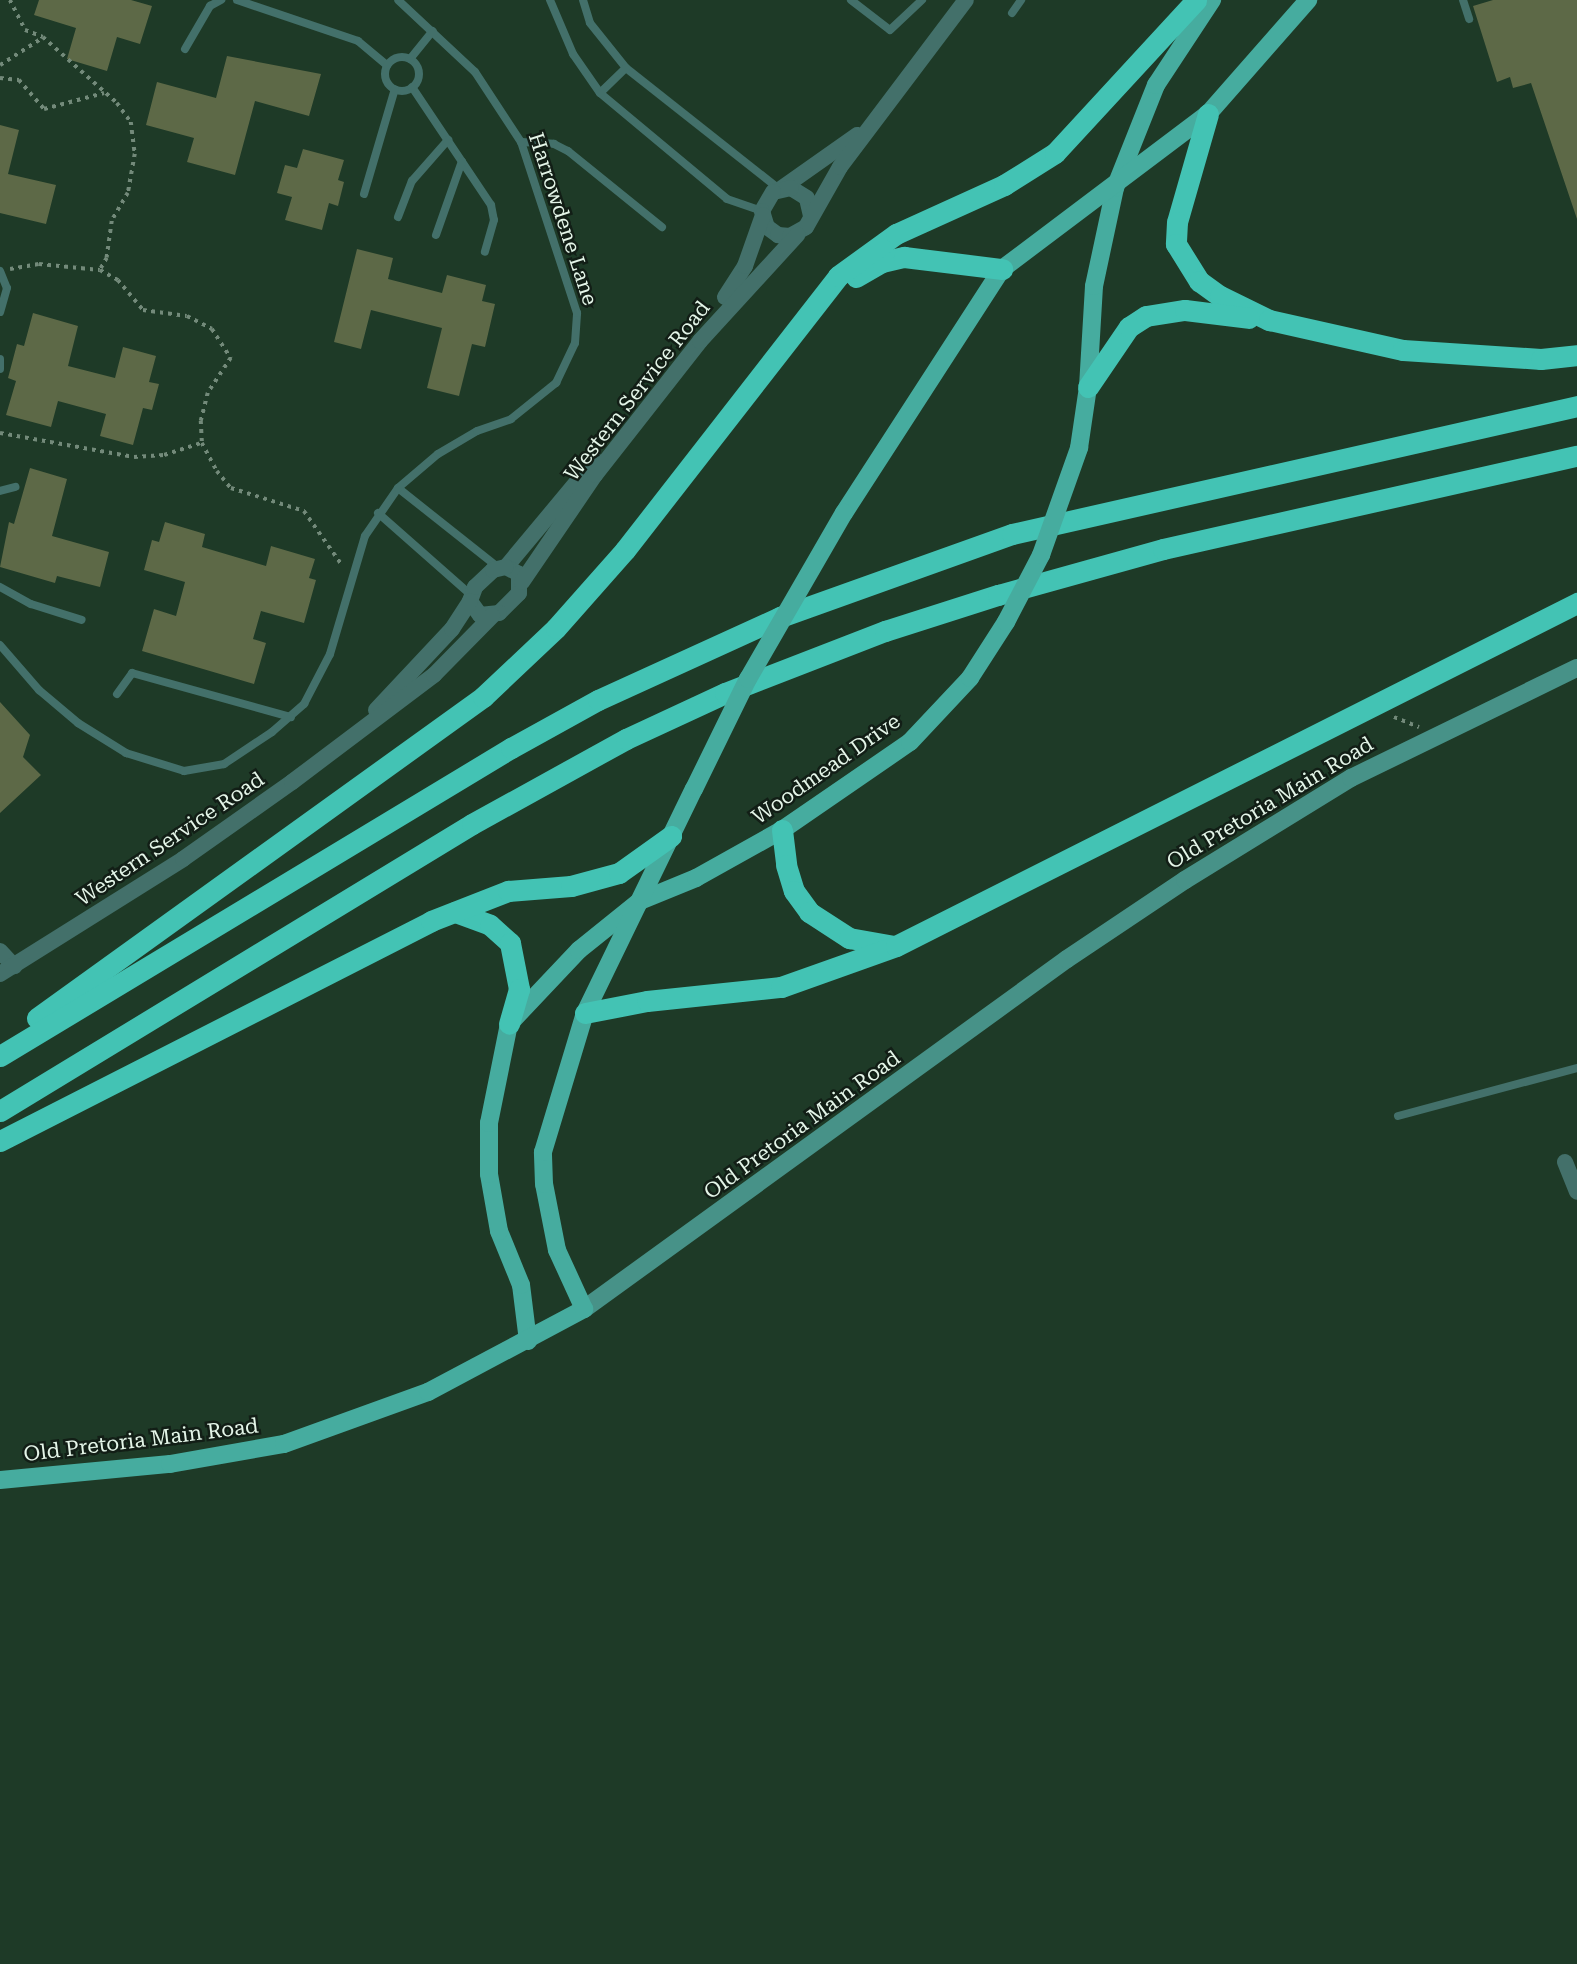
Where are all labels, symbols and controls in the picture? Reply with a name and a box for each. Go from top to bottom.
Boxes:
street label: Harrowdene Lane [523,129,603,309]
street label: Western Service Road [559,296,715,486]
street label: Woodmead Drive [747,708,905,830]
street label: Old Pretoria Main Road [1162,731,1378,875]
street label: Western Service Road [71,767,269,911]
street label: Old Pretoria Main Road [699,1045,905,1205]
street label: Old Pretoria Main Road [22,1413,260,1467]

